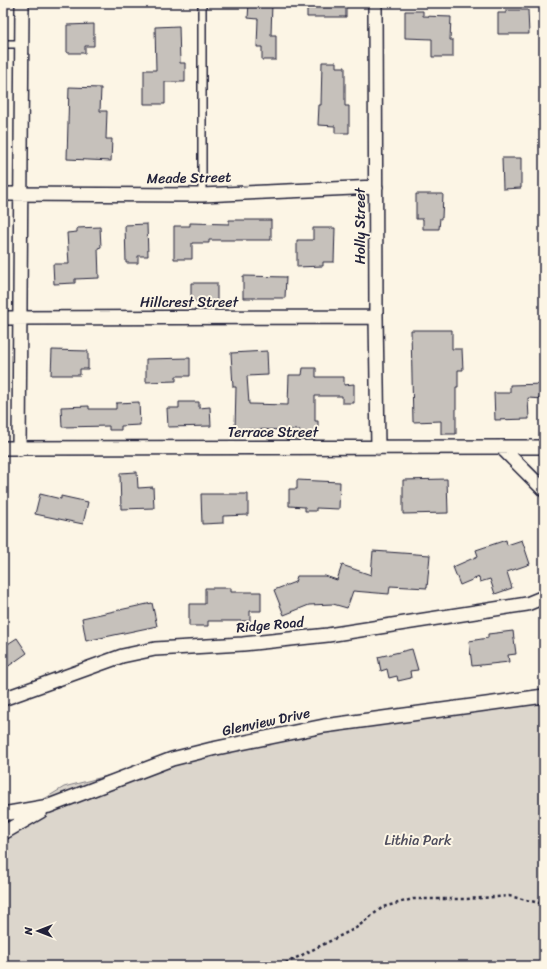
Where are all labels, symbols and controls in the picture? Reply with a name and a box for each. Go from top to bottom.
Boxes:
street label: Meade Street [146,165,232,191]
street label: Holly Street [348,186,373,264]
street label: Hillcrest Street [140,290,239,315]
street label: Terrace Street [228,420,319,445]
street label: Ridge Road [235,609,306,640]
street label: Glenview Drive [220,700,312,744]
park label: Lithia Park [384,828,452,853]
north arrow [18,911,58,951]
text: N [19,927,38,936]

